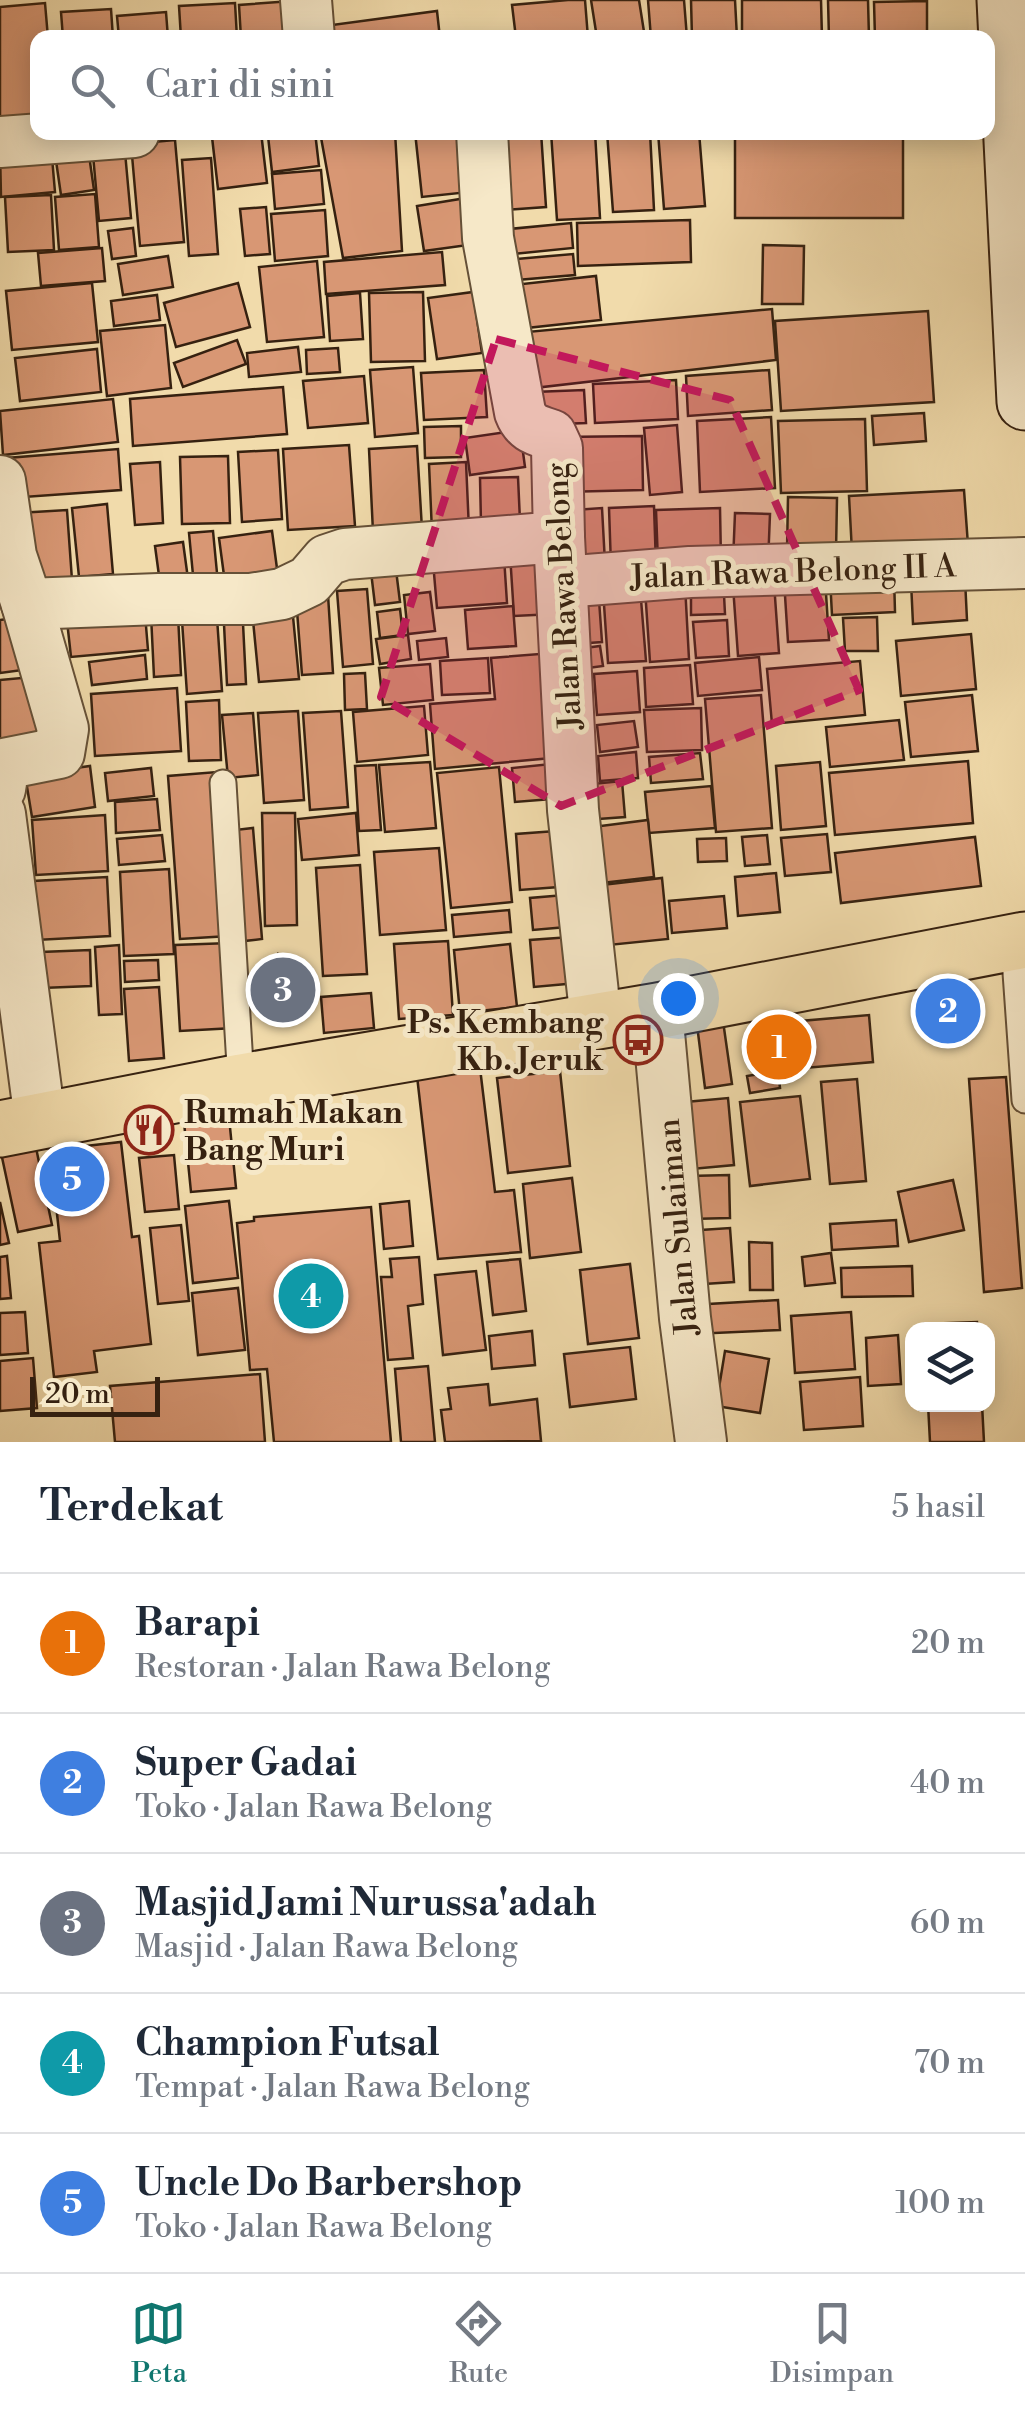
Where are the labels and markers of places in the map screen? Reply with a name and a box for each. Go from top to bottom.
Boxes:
pin: 3 [250,952,316,1028]
pin: 2 [916,974,980,1048]
place label: Ps. Kembang Kb. Jeruk [407,1003,604,1080]
pin: 1 [746,1010,812,1084]
bus stop icon: Ps. Kembang Kb. Jeruk [612,1014,664,1066]
place label: Rumah Makan Bang Muri [184,1093,403,1170]
restaurant icon: Rumah Makan Bang Muri [123,1104,175,1156]
pin: 5 [40,1142,104,1216]
pin: 4 [278,1258,344,1334]

